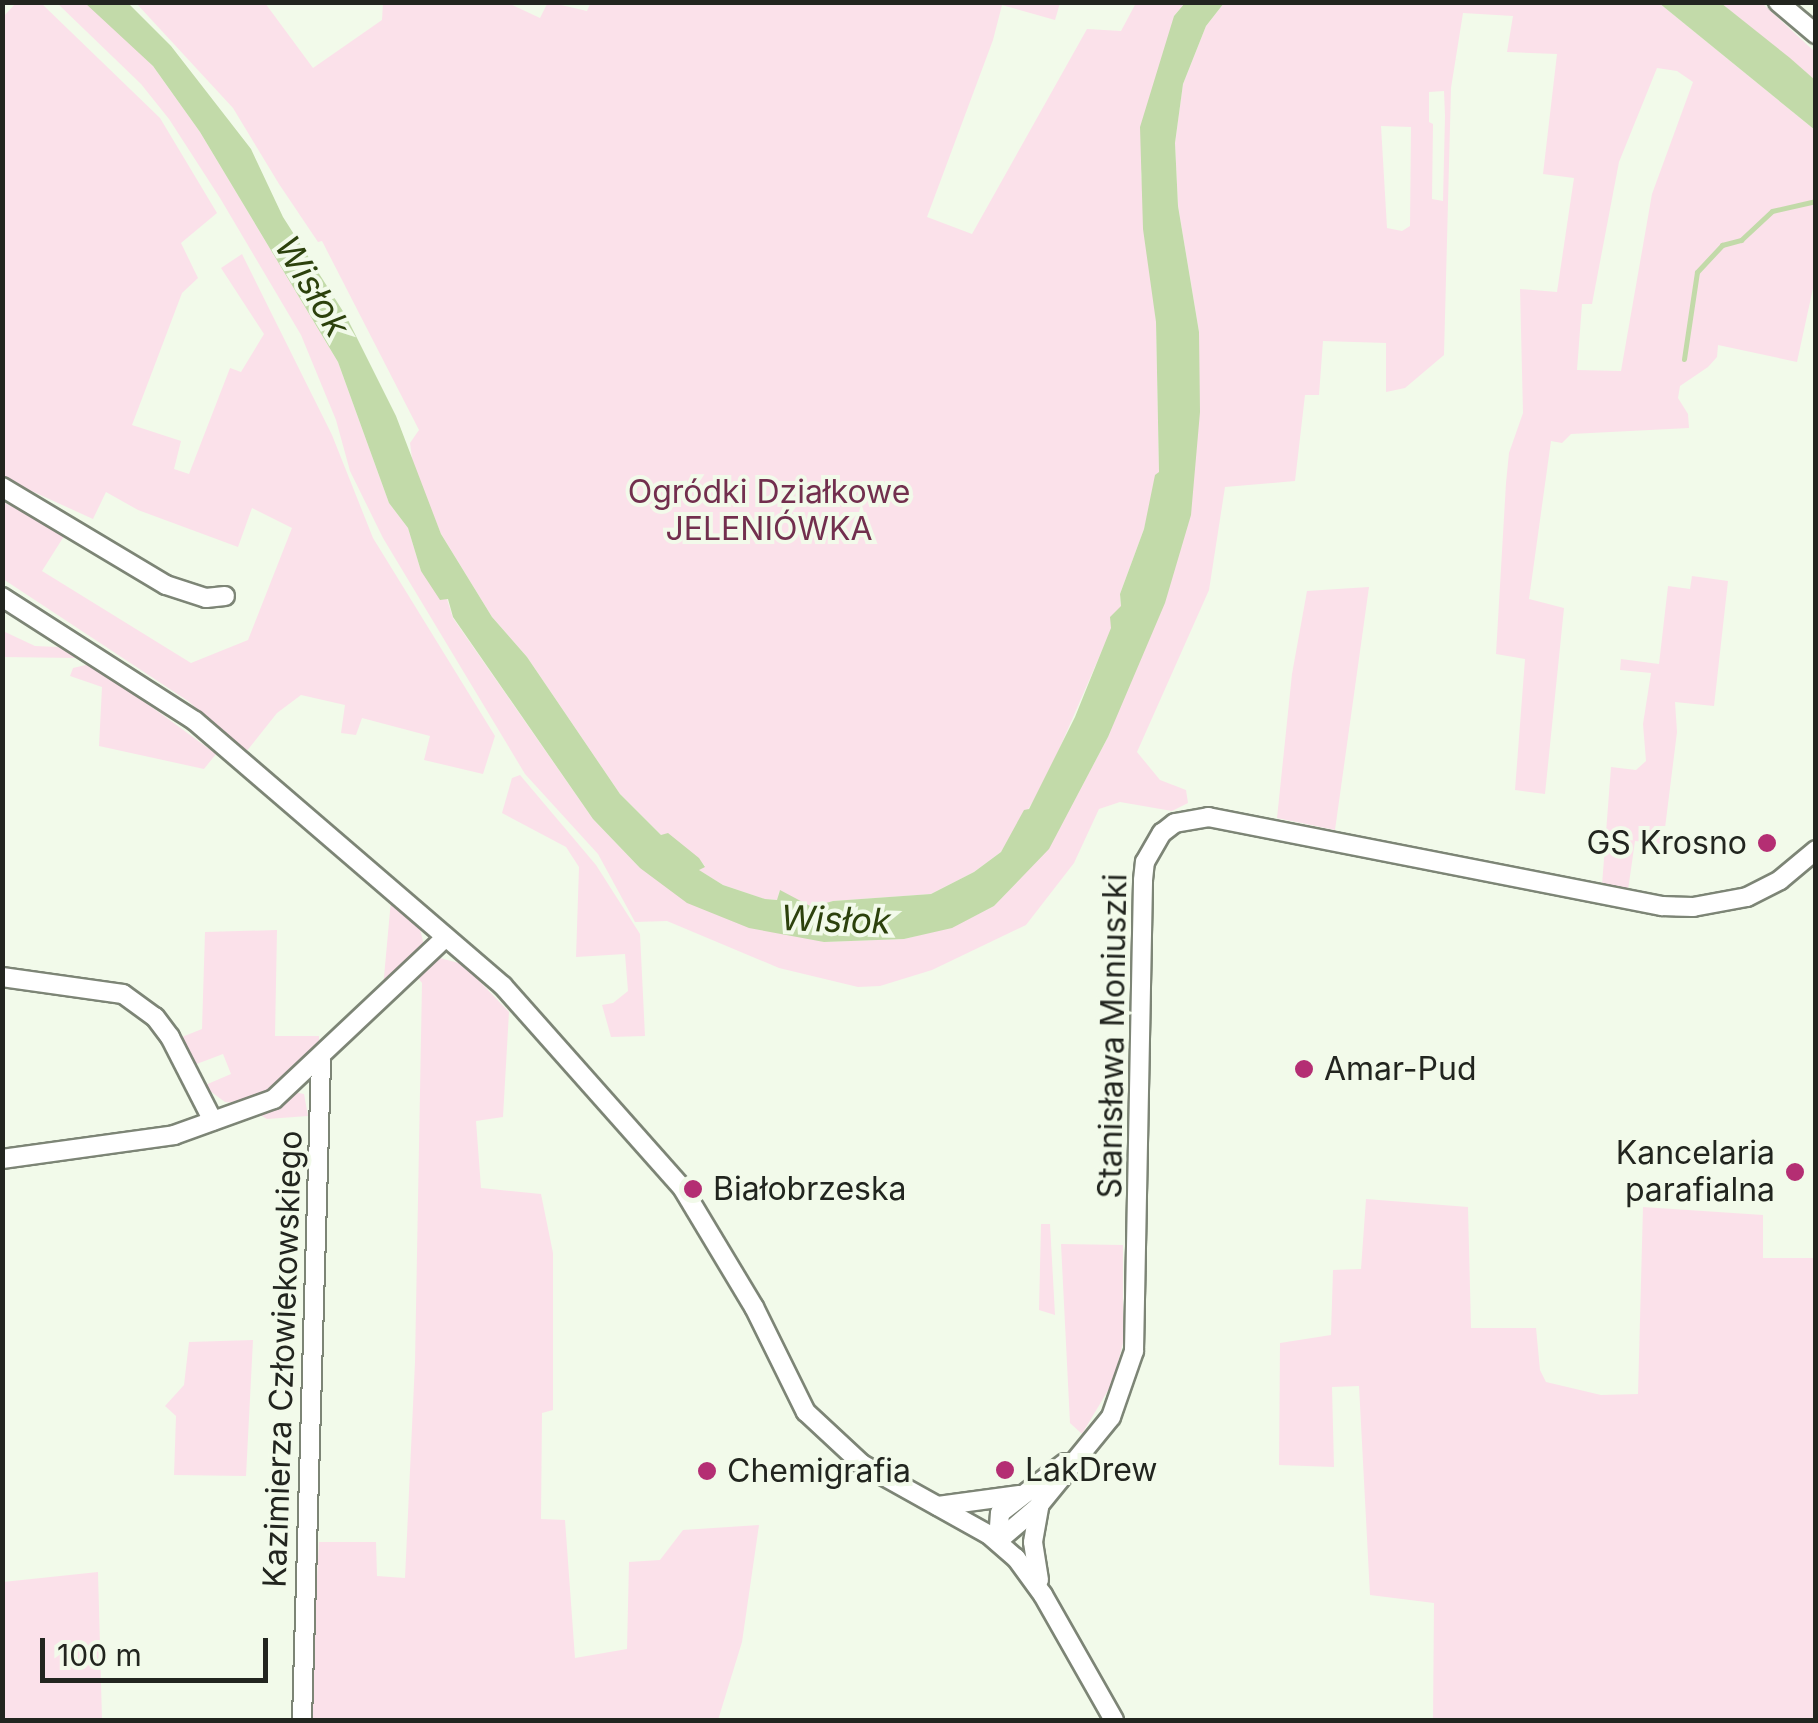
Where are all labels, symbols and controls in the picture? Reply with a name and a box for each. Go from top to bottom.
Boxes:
water label: Wisłok [267,228,359,344]
park label: Ogródki Działkowe JELENIÓWKA [628,474,910,549]
place label: GS Krosno [1586,824,1747,862]
marker: GS Krosno [1756,832,1778,854]
street label: Stanisława Moniuszki [1091,873,1135,1199]
water label: Wisłok [780,896,892,942]
place label: Amar-Pud [1324,1050,1477,1088]
marker: Amar-Pud [1293,1058,1315,1080]
street label: Kazimierza Człowiekowskiego [256,1130,310,1588]
place label: Kancelaria parafialna [1616,1135,1775,1210]
marker: Kancelaria parafialna [1784,1161,1806,1183]
place label: Białobrzeska [713,1170,907,1208]
marker: Białobrzeska [682,1178,704,1200]
place label: LakDrew [1025,1451,1158,1489]
place label: Chemigrafia [727,1452,911,1490]
marker: LakDrew [994,1459,1016,1481]
marker: Chemigrafia [696,1460,718,1482]
scale bar [45,1618,272,1680]
text: 100 m [57,1637,142,1673]

